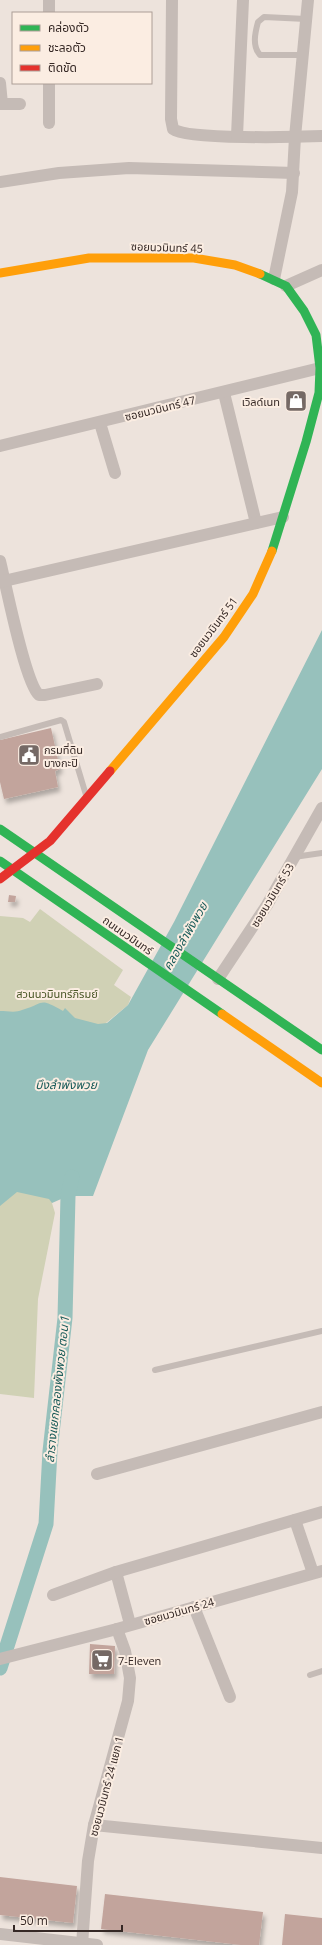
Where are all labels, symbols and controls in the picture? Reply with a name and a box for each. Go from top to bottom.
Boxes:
legend [12,12,152,84]
text: คล่องตัว [48,19,89,36]
text: ชะลอตัว [48,39,86,56]
text: ติดขัด [48,59,77,76]
street label: ซอยนวมินทร์ 45 [131,238,203,256]
shop icon: เวิลด์เนท [283,388,309,414]
street label: ซอยนวมินทร์ 47 [123,392,197,424]
place label: เวิลด์เนท [242,394,280,409]
street label: ซอยนวมินทร์ 51 [185,594,241,660]
public building icon: กรมที่ดิน บางกะปิ [16,742,42,768]
place label: กรมที่ดิน บางกะปิ [44,742,83,770]
street label: ซอยนวมินทร์ 53 [247,860,297,930]
water label: คลองลำพังพวย [159,898,212,973]
street label: ถนนนวมินทร์ [100,912,156,958]
park label: สวนนวมินทร์ภิรมย์ [16,986,98,1001]
water label: บึงลำพังพวย [35,1076,98,1093]
water label: ลำรางแยกคลองพังพวย ตอน 1 [41,1314,73,1464]
street label: ซอยนวมินทร์ 24 [142,1594,216,1628]
supermarket icon: 7-Eleven [89,1647,115,1673]
place label: 7-Eleven [118,1653,161,1668]
street label: ซอยนวมินทร์ 24 แยก 1 [85,1734,127,1838]
scale bar [14,1907,122,1933]
text: 50 m [20,1912,48,1929]

